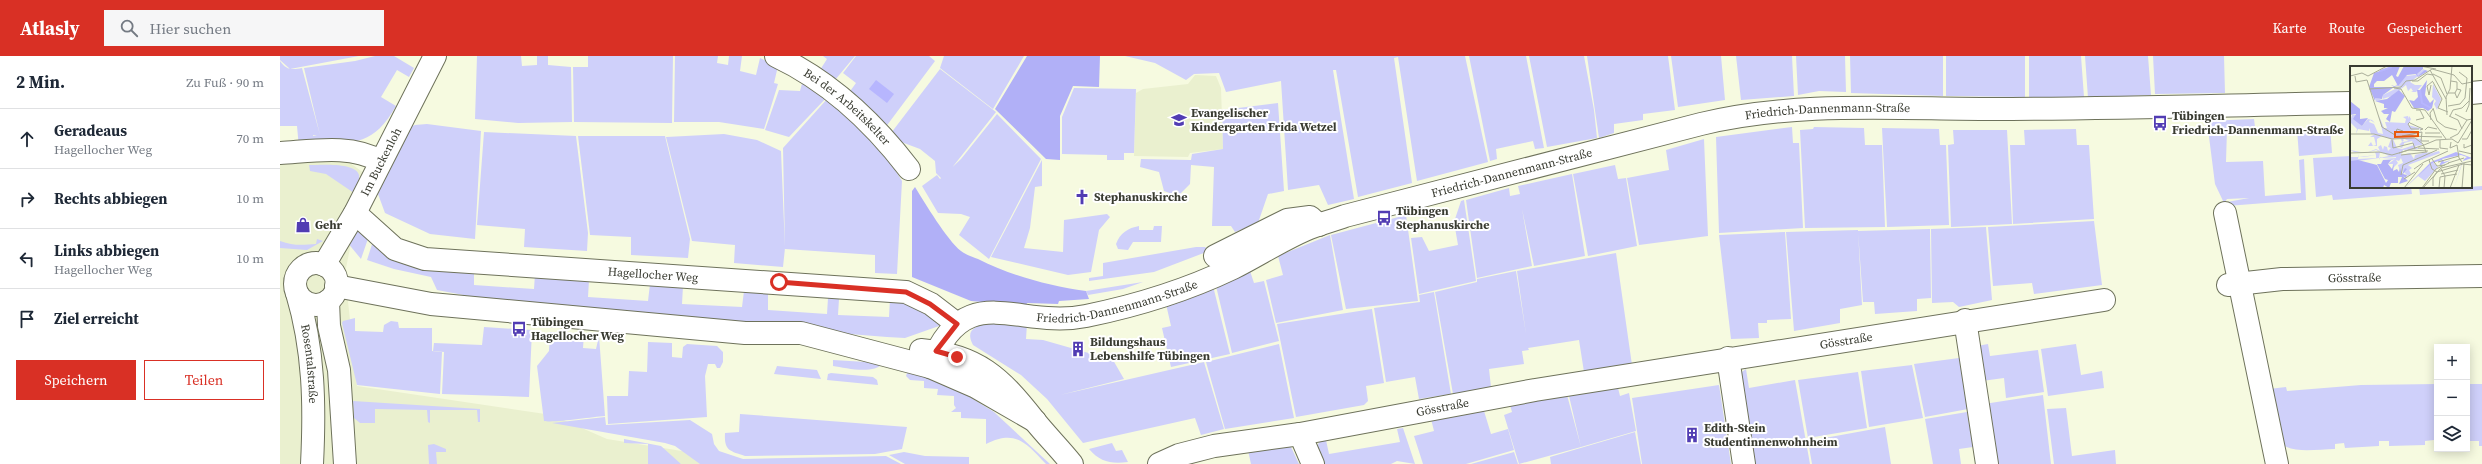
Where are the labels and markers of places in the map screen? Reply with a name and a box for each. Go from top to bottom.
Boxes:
place label: Evangelischer Kindergarten Frida Wetzel [1191,105,1337,135]
place label: Tübingen Friedrich-Dannenmann-Straße [2172,108,2344,138]
school or university icon: Evangelischer Kindergarten Frida Wetzel [1170,111,1188,129]
bus stop icon: Tübingen Friedrich-Dannenmann-Straße [2151,114,2169,132]
church icon: Stephanuskirche [1073,188,1091,206]
place label: Stephanuskirche [1094,189,1188,205]
place label: Tübingen Stephanuskirche [1396,203,1490,233]
bus stop icon: Tübingen Stephanuskirche [1375,209,1393,227]
shop icon: Gehr [294,216,312,234]
place label: Gehr [315,217,343,233]
place label: Tübingen Hagellocher Weg [531,314,625,344]
bus stop icon: Tübingen Hagellocher Weg [510,320,528,338]
place label: Bildungshaus Lebenshilfe Tübingen [1090,334,1211,364]
building icon: Bildungshaus Lebenshilfe Tübingen [1069,340,1087,358]
place label: Edith-Stein Studentinnenwohnheim [1704,420,1838,450]
building icon: Edith-Stein Studentinnenwohnheim [1683,426,1701,444]

